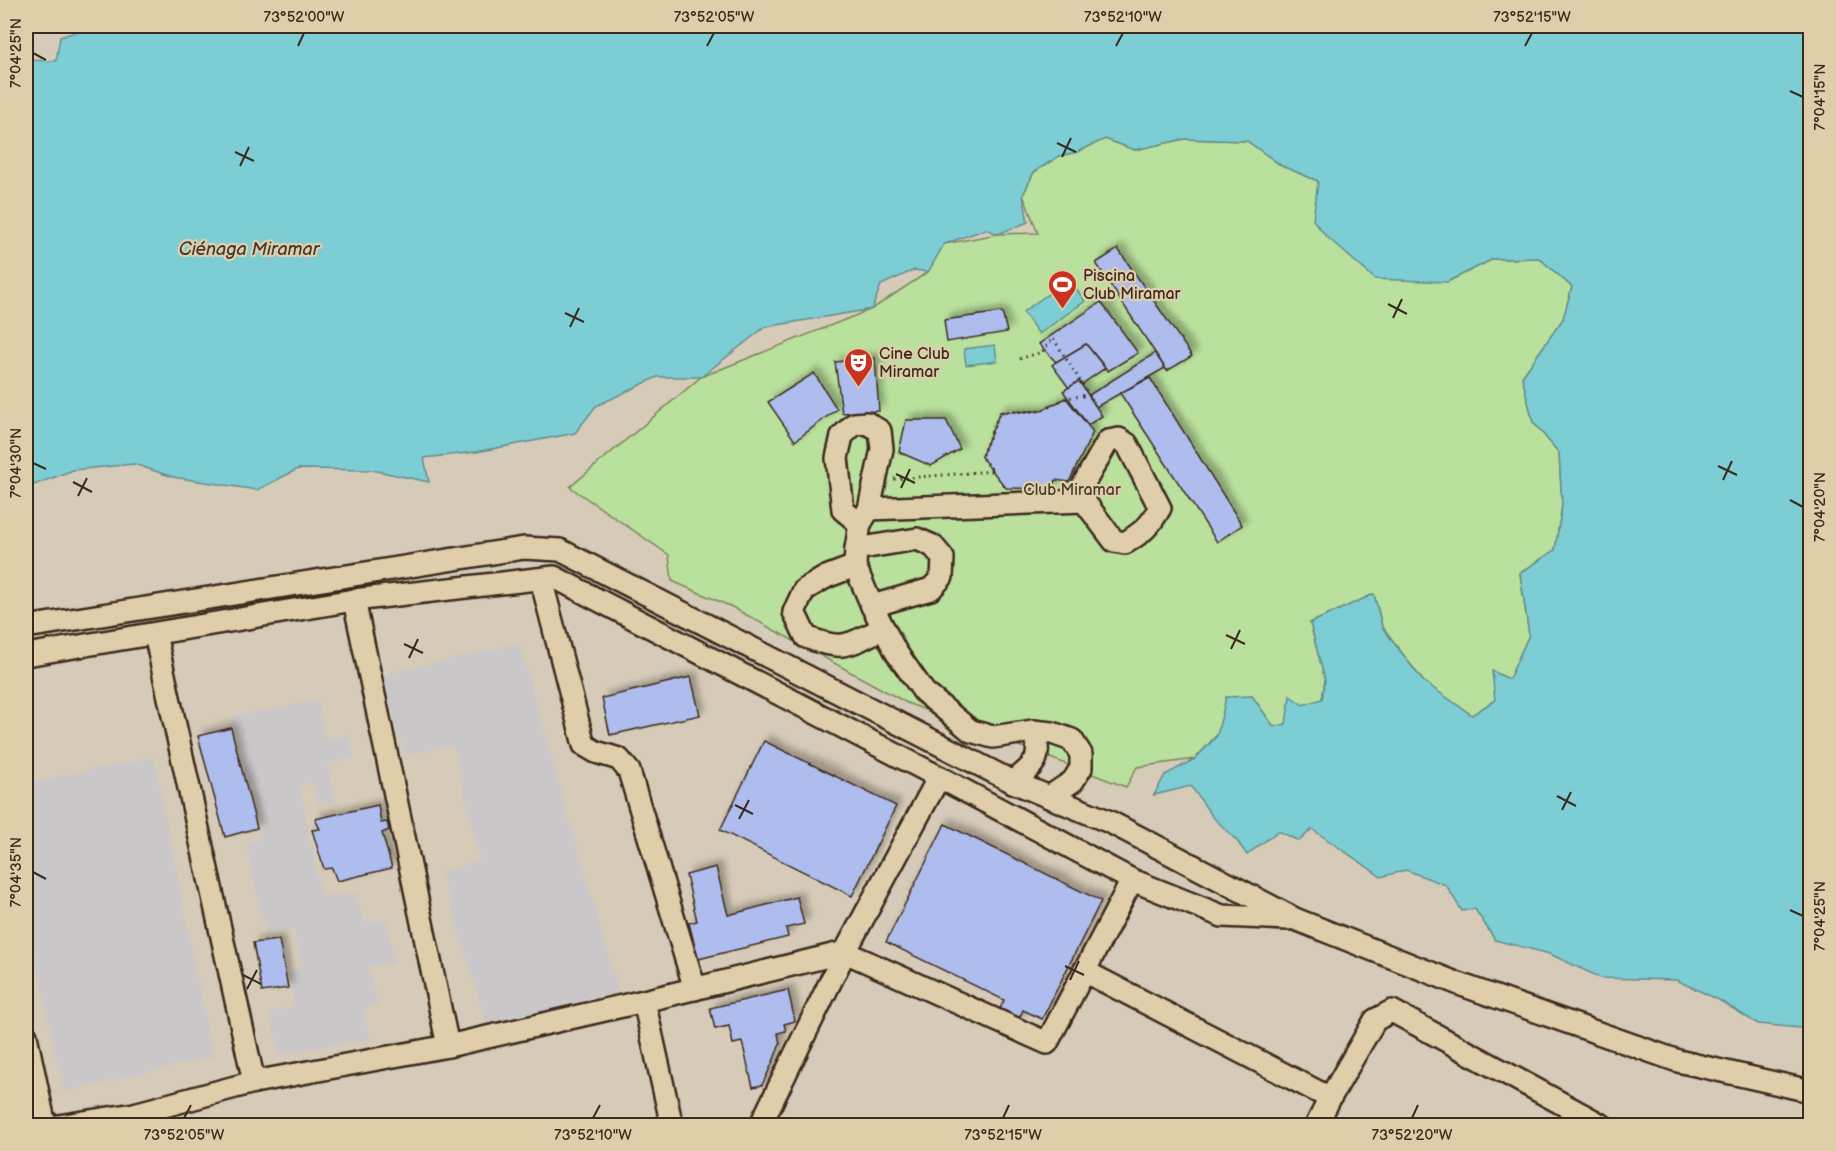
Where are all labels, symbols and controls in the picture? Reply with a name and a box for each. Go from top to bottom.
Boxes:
text: 73°52'00"W [264,8,345,27]
text: 73°52'05"W [674,8,755,27]
text: 73°52'10"W [1084,8,1162,27]
text: 73°52'15"W [1493,8,1571,27]
text: 7°04'25"N [7,18,26,88]
text: 7°04'15"N [1811,64,1830,130]
water label: Ciénaga Miramar [179,239,321,260]
place label: Piscina Club Miramar [1083,267,1181,304]
sports icon: Piscina Club Miramar [1046,268,1078,310]
place label: Cine Club Miramar [879,345,950,382]
theatre icon: Cine Club Miramar [842,346,874,388]
text: 7°04'30"N [7,428,26,498]
text: 7°04'20"N [1811,472,1830,542]
park label: Club Miramar [1023,481,1121,500]
text: 7°04'35"N [7,837,26,907]
text: 7°04'25"N [1811,881,1830,951]
text: 73°52'05"W [144,1126,225,1145]
text: 73°52'10"W [554,1126,632,1145]
text: 73°52'15"W [964,1126,1042,1145]
text: 73°52'20"W [1372,1126,1453,1145]

